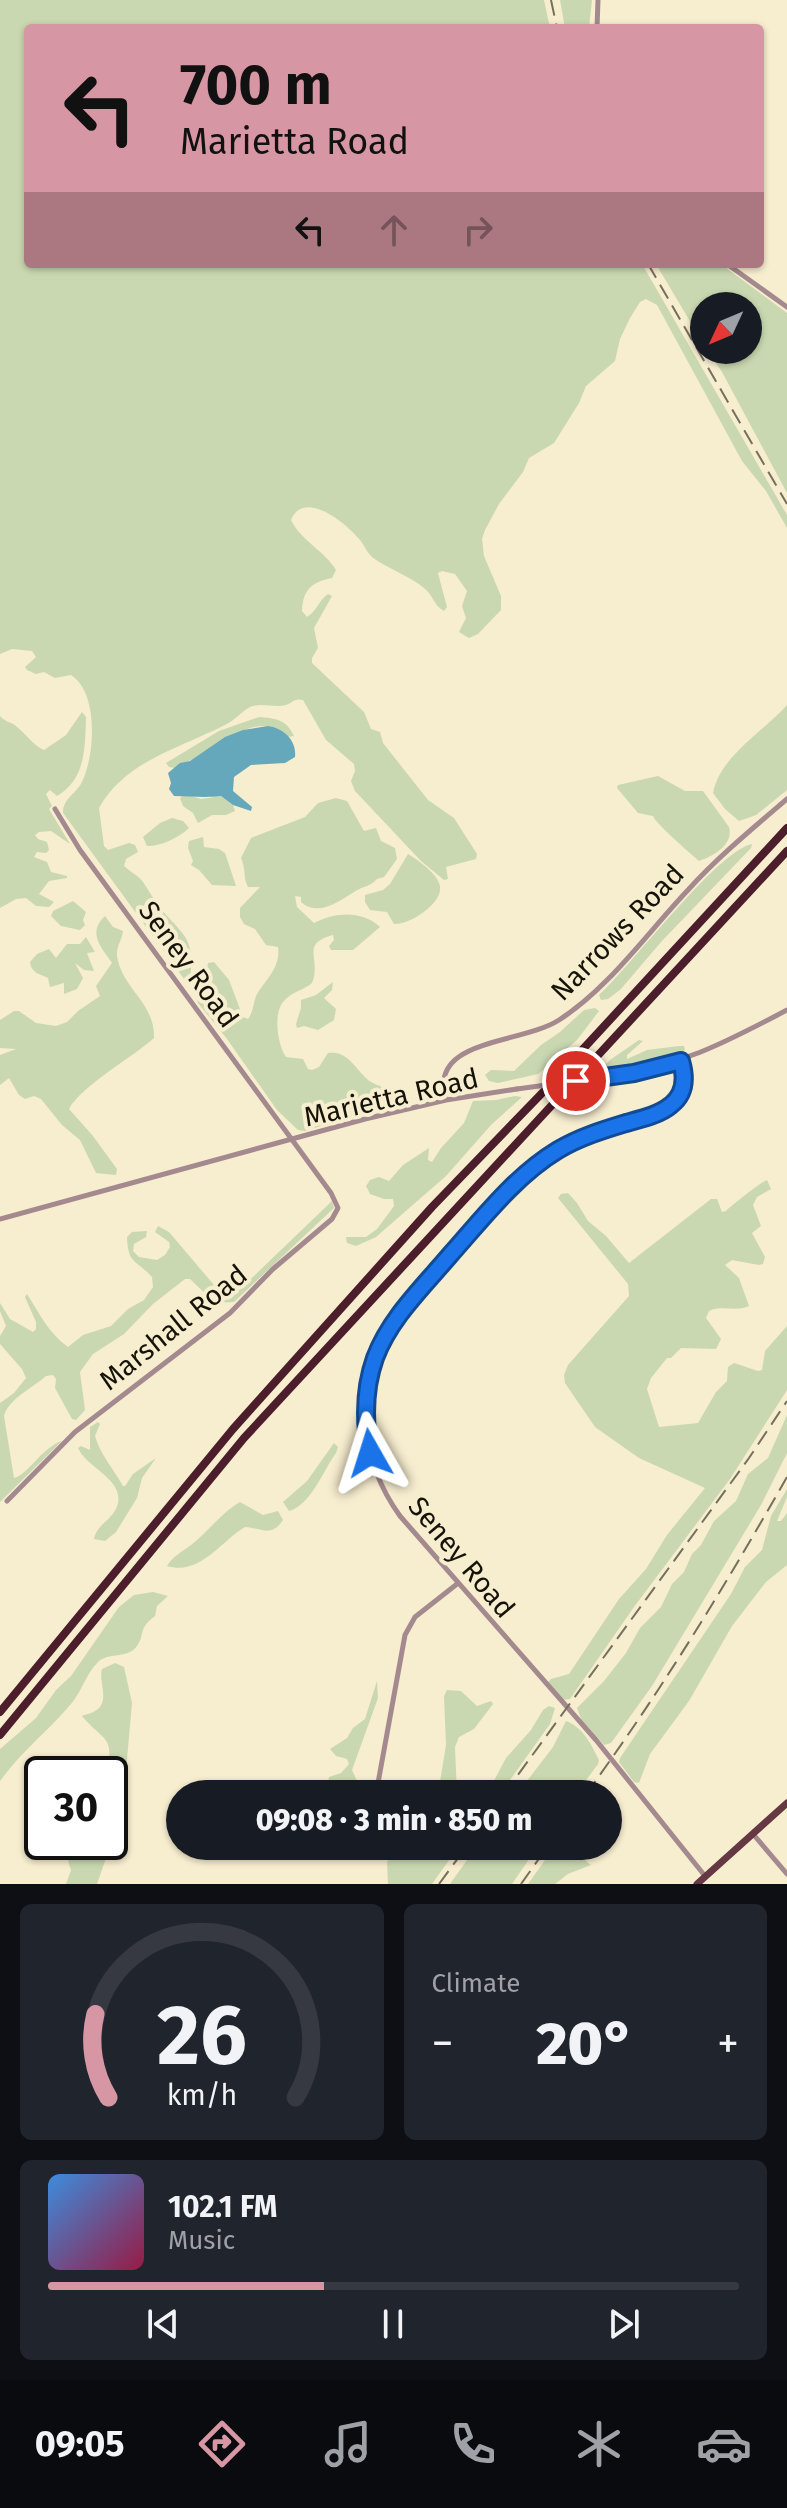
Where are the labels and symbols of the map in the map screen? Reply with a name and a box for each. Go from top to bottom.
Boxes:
north arrow [690,292,762,364]
street label: Narrows Road [544,857,691,1007]
street label: Seney Road [132,895,245,1034]
pin [542,1047,610,1115]
street label: Marietta Road [301,1061,482,1134]
street label: Marshall Road [93,1258,254,1397]
position arrow [328,1411,412,1495]
street label: Seney Road [401,1490,522,1625]
speed limit sign: 30 [24,1756,128,1860]

